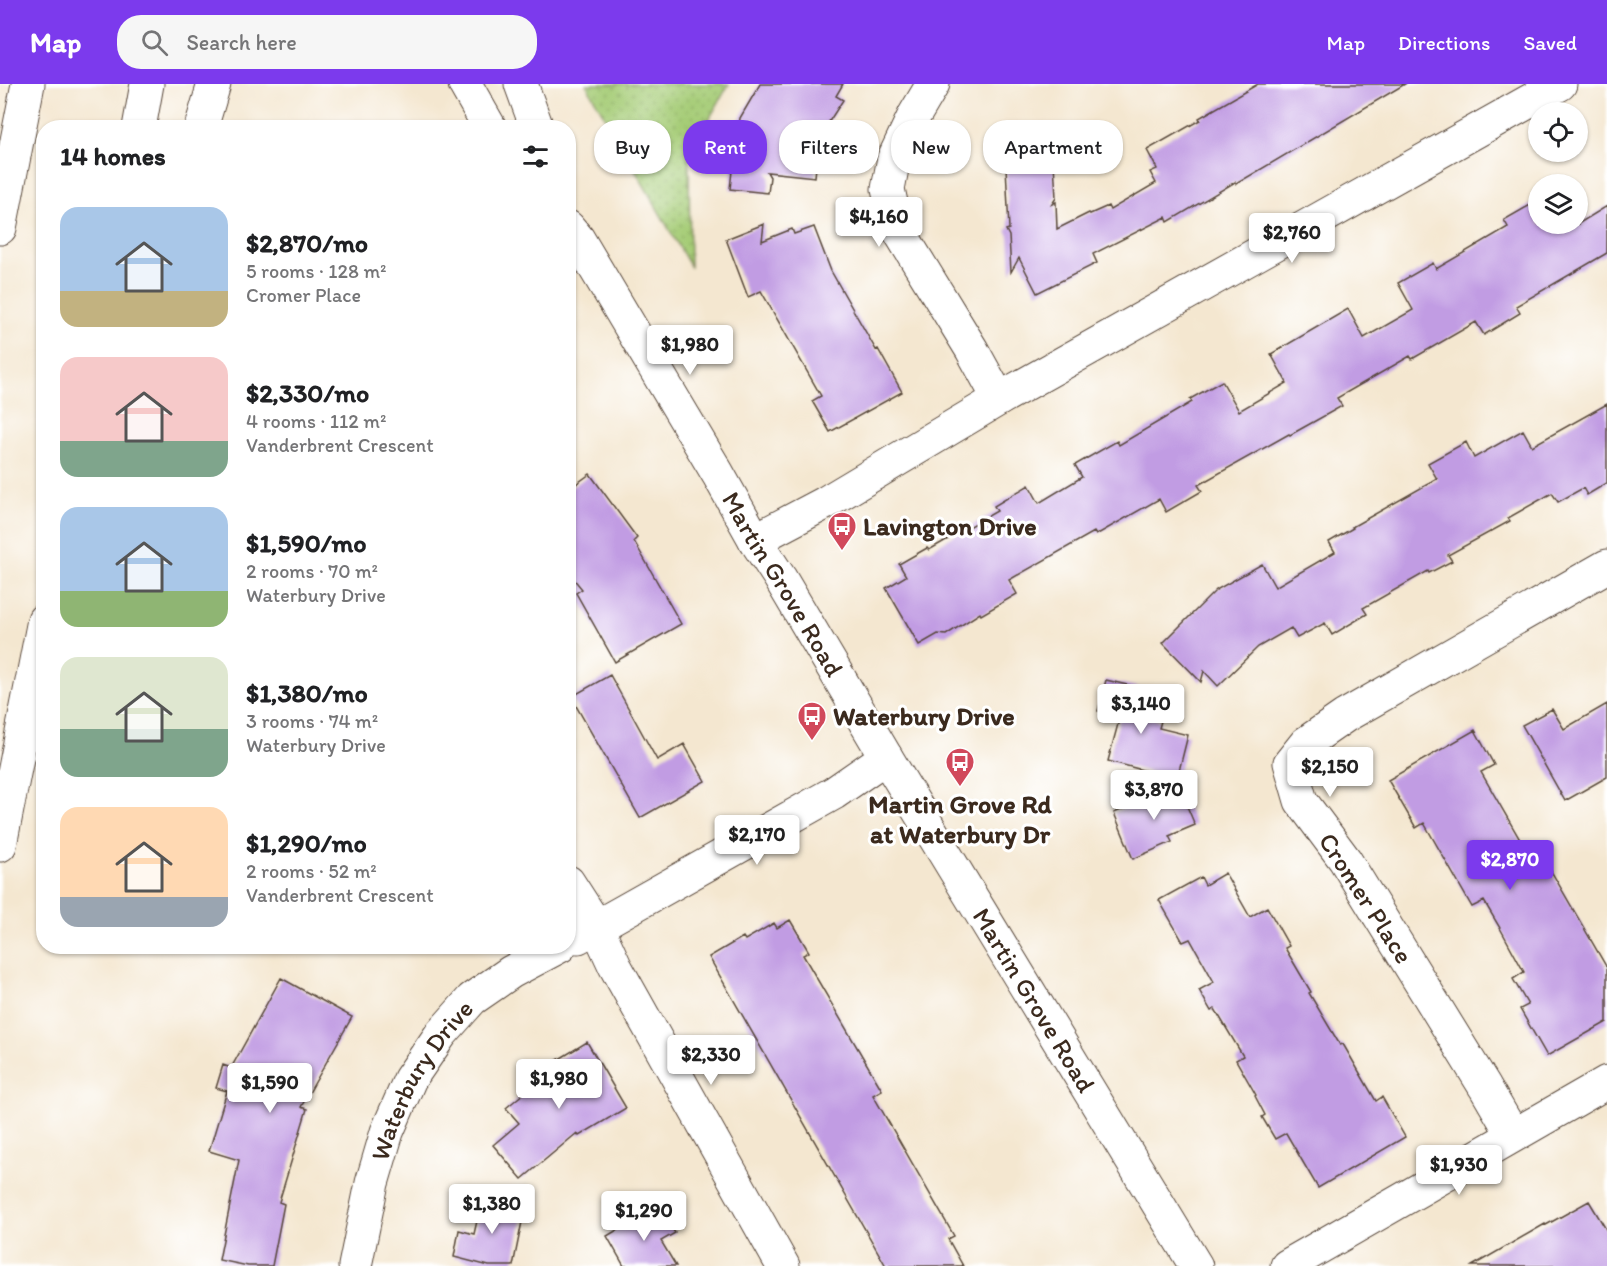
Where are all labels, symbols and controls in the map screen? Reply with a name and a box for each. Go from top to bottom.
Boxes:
search box [117,15,537,69]
text: Map [30,25,81,59]
icon: search [138,26,171,59]
text: Search here [186,29,297,56]
text: Map [1327,30,1365,55]
text: Directions [1398,30,1490,55]
text: Saved [1523,30,1577,55]
map controls [1528,102,1588,234]
button: locate [1528,102,1588,162]
chip: Buy [594,120,671,174]
chip: Rent [683,120,767,174]
chip: Filters [779,120,879,174]
chip: New [891,120,971,174]
chip: Apartment [983,120,1123,174]
text: 14 homes [60,140,166,172]
icon: filters [519,140,552,173]
button: layers [1528,174,1588,234]
pin: $4,160 [830,197,928,248]
text: $4,160 [849,204,909,228]
pin: $2,760 [1243,213,1341,264]
text: $2,760 [1263,220,1321,244]
text: $2,870/mo [246,227,368,259]
icon: home [108,231,180,303]
text: 5 rooms · 128 m² [246,259,387,283]
text: Cromer Place [246,283,361,307]
pin: $1,980 [641,325,739,376]
text: $1,980 [661,332,719,356]
text: $2,330/mo [246,377,369,409]
icon: home [108,381,180,453]
text: 4 rooms · 112 m² [246,409,386,433]
text: Vanderbrent Crescent [246,433,434,457]
street label: Martin Grove Road [715,486,851,682]
bus stop icon: Lavington Drive [826,510,858,552]
place label: Lavington Drive [863,510,1037,542]
text: $1,590/mo [246,527,367,559]
icon: home [108,531,180,603]
text: 2 rooms · 70 m² [246,559,378,583]
text: Waterbury Drive [246,583,386,607]
text: $1,380/mo [246,677,368,709]
icon: home [108,681,180,753]
pin: $3,140 [1092,684,1190,735]
text: $3,140 [1111,691,1171,715]
bus stop icon: Waterbury Drive [796,700,828,742]
place label: Waterbury Drive [833,700,1015,732]
text: 3 rooms · 74 m² [246,709,378,733]
text: Waterbury Drive [246,733,386,757]
bus stop icon: Martin Grove Rd at Waterbury Dr [944,746,976,788]
pin: $2,150 [1281,747,1379,798]
text: $2,150 [1301,754,1359,778]
pin: $3,870 [1105,770,1203,821]
text: $3,870 [1125,777,1183,801]
place label: Martin Grove Rd at Waterbury Dr [868,788,1052,850]
pin: $2,170 [708,815,806,866]
text: $2,170 [729,822,785,846]
text: $1,290/mo [246,827,367,859]
street label: Cromer Place [1312,827,1420,969]
icon: home [108,831,180,903]
pin: $2,870 [1461,840,1559,891]
text: $2,870 [1481,847,1539,871]
text: 2 rooms · 52 m² [246,859,377,883]
text: Vanderbrent Crescent [246,883,434,907]
street label: Martin Grove Road [966,902,1102,1098]
street label: Waterbury Drive [364,993,480,1164]
pin: $2,330 [662,1035,760,1086]
text: $2,330 [681,1042,741,1066]
pin: $1,980 [510,1059,608,1110]
pin: $1,590 [221,1063,319,1114]
text: $1,980 [530,1066,588,1090]
text: $1,590 [241,1070,299,1094]
pin: $1,930 [1410,1145,1508,1196]
text: $1,930 [1430,1152,1488,1176]
pin: $1,380 [443,1184,541,1235]
text: $1,380 [463,1191,521,1215]
pin: $1,290 [595,1191,693,1242]
text: $1,290 [615,1198,673,1222]

